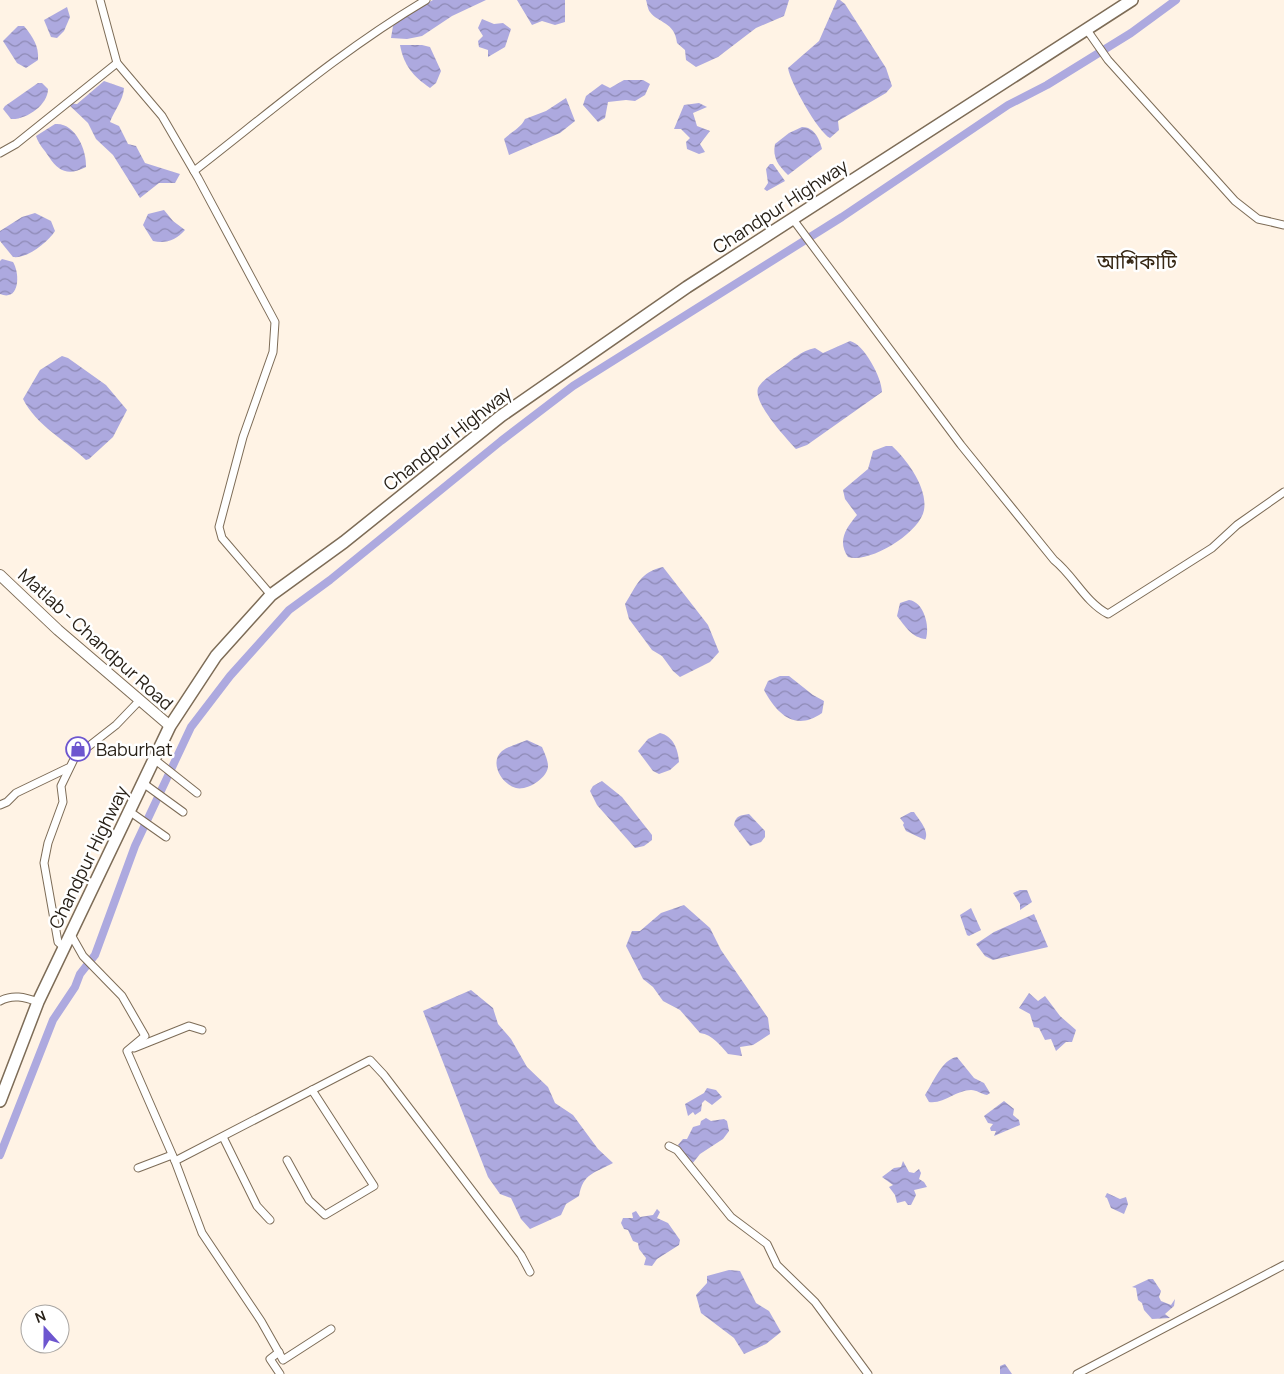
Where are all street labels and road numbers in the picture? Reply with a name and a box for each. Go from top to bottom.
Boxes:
street label: Chandpur Highway [708,153,853,259]
street label: Chandpur Highway [378,380,516,496]
street label: Matlab - Chandpur Road [13,563,179,715]
street label: Chandpur Highway [43,781,133,933]

